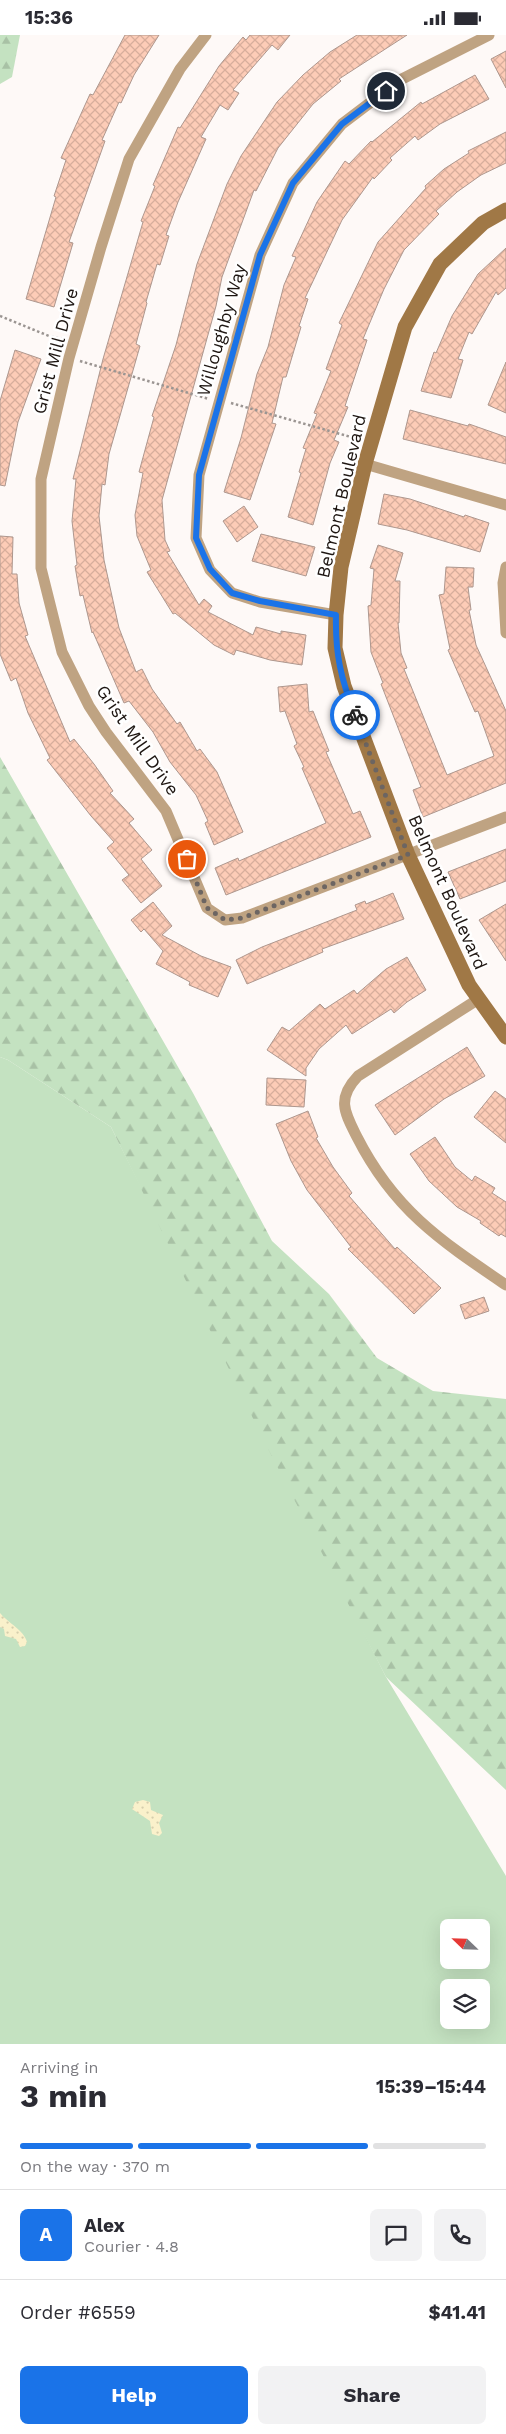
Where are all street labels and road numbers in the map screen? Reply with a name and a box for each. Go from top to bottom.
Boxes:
street label: Willoughby Way [192,261,250,399]
street label: Grist Mill Drive [28,286,82,416]
street label: Belmont Boulevard [312,412,370,580]
street label: Grist Mill Drive [92,681,184,799]
street label: Belmont Boulevard [404,811,492,973]

